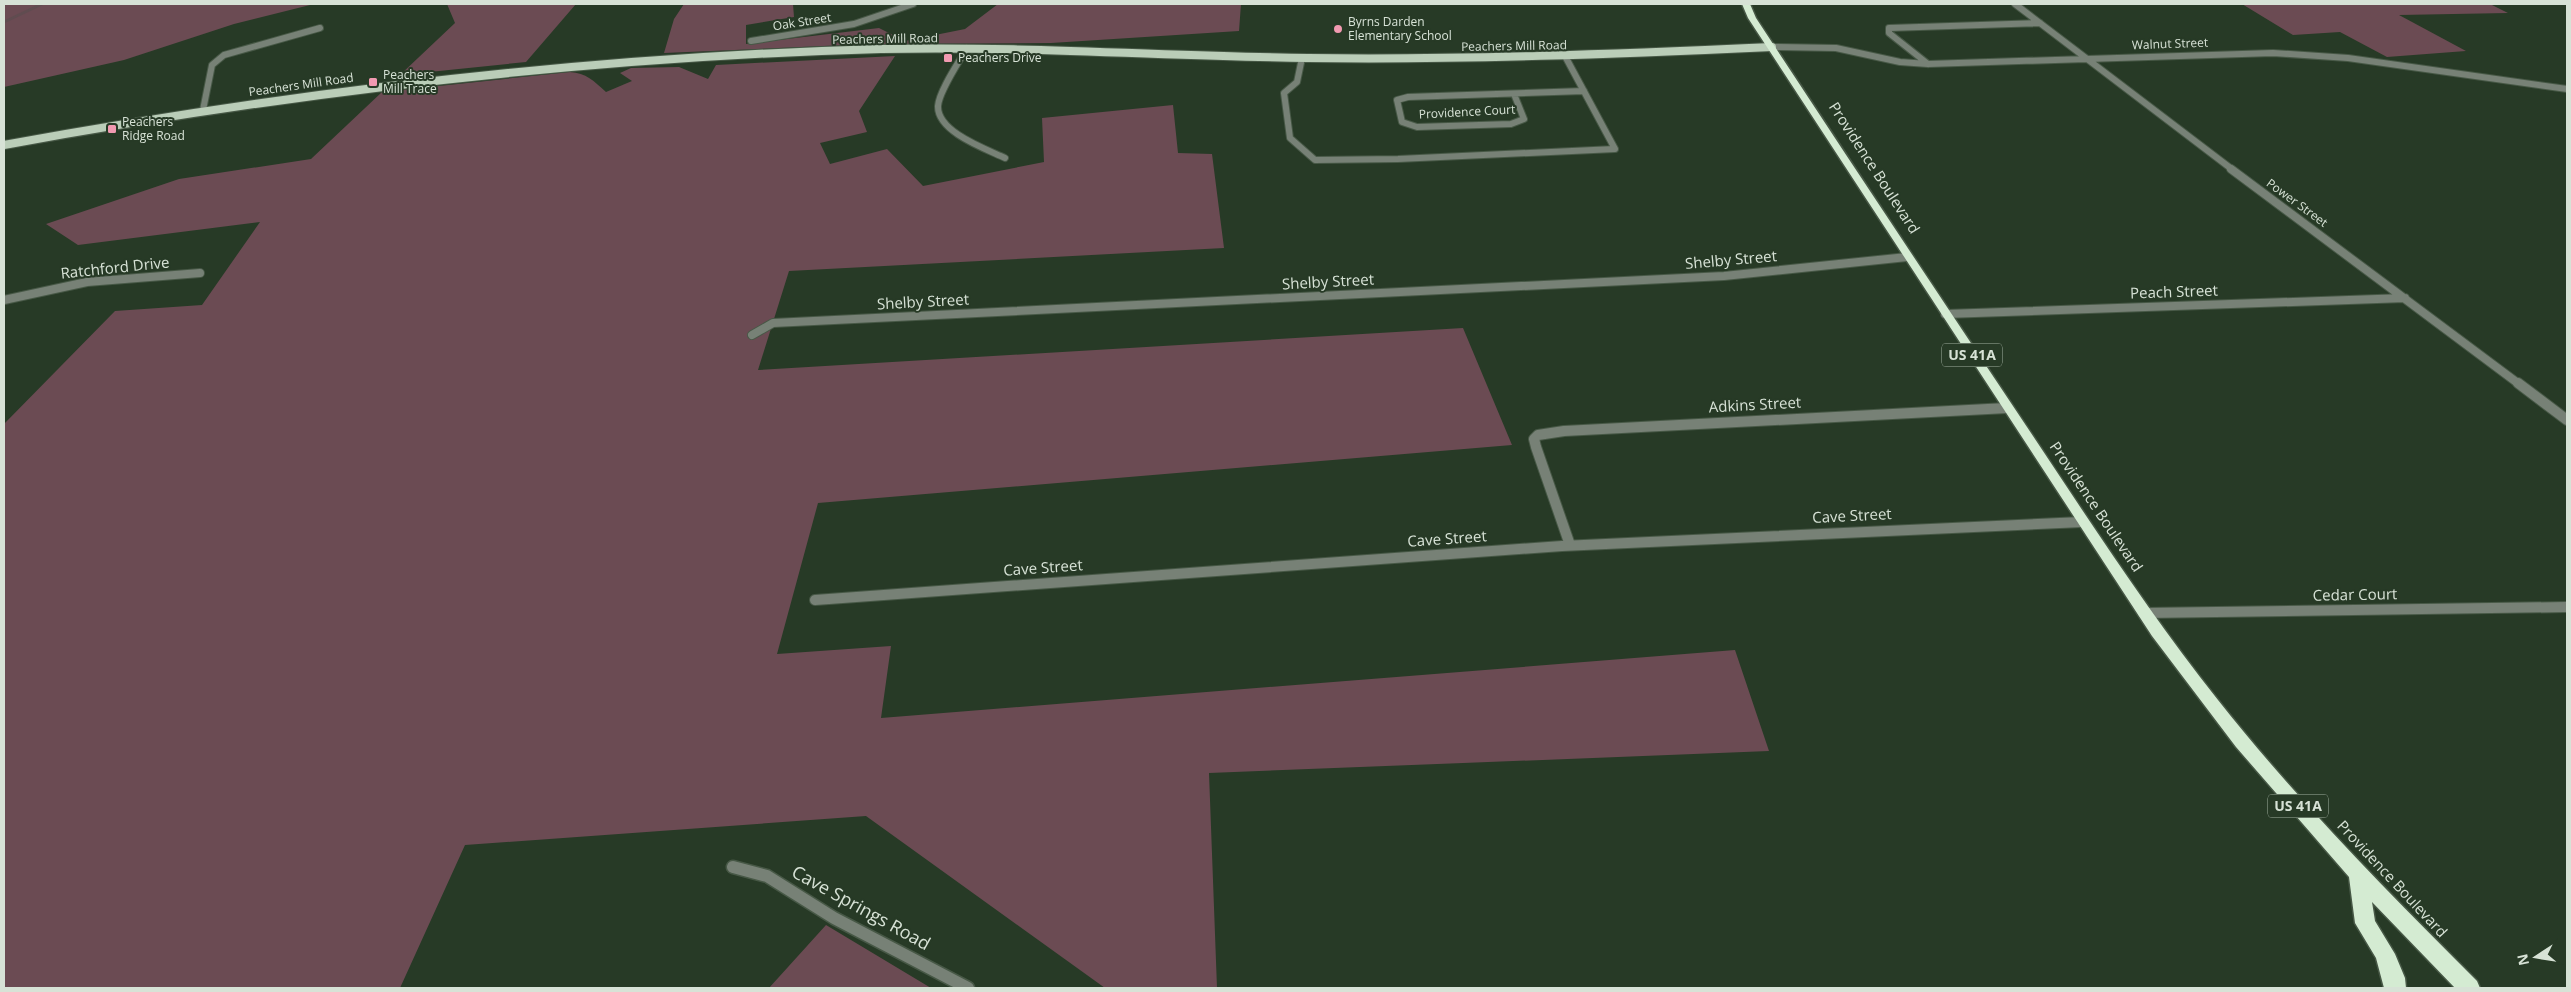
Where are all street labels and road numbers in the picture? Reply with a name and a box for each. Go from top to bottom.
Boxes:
street label: Oak Street [771,8,832,35]
street label: Peachers Mill Road [832,29,938,48]
street label: Walnut Street [2132,34,2208,53]
street label: Peachers Mill Road [1461,36,1567,55]
street label: Peachers Mill Road [247,69,355,100]
street label: Providence Boulevard [1825,98,1925,237]
street label: Providence Court [1418,100,1516,123]
street label: Power Street [2263,175,2331,231]
street label: Shelby Street [1684,245,1778,273]
street label: Ratchford Drive [59,251,170,283]
street label: Shelby Street [1281,269,1374,293]
street label: Peach Street [2130,279,2218,303]
street label: Shelby Street [876,289,969,313]
road number: US 41A [1942,344,2002,366]
street label: Adkins Street [1708,392,1802,416]
street label: Providence Boulevard [2046,437,2148,575]
street label: Cave Street [1812,503,1892,527]
street label: Cave Street [1407,525,1487,551]
street label: Cave Street [1003,554,1083,580]
street label: Cedar Court [2313,583,2397,605]
road number: US 41A [2268,794,2328,818]
street label: Providence Boulevard [2333,816,2452,941]
street label: Cave Springs Road [788,859,935,955]

